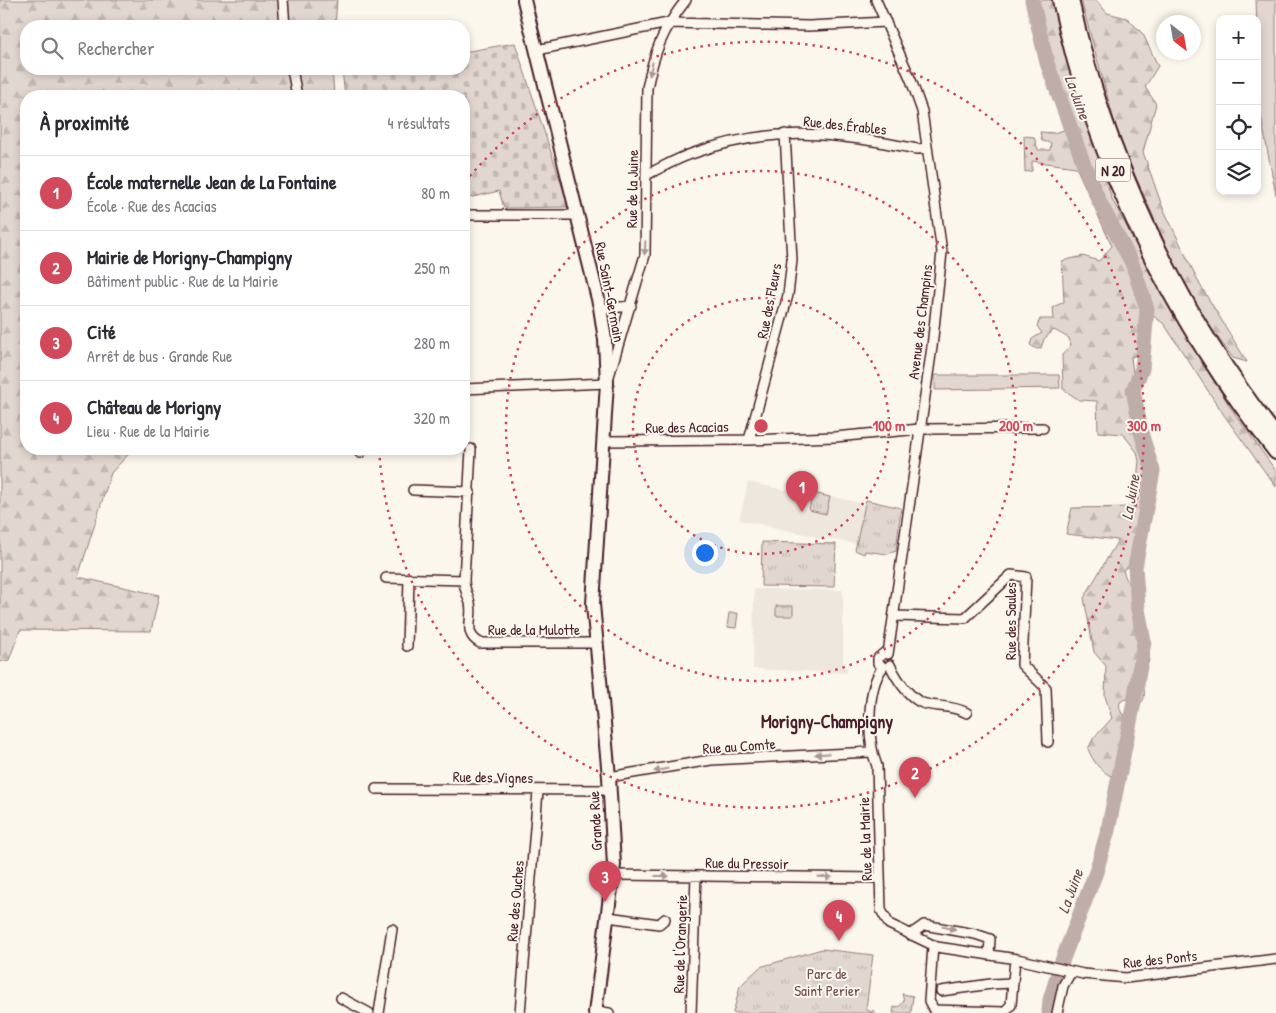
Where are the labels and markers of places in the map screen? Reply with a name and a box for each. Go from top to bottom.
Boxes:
centre of rings [752,417,770,435]
pin: 1 [786,471,818,512]
pin: 2 [899,757,931,798]
pin: 3 [589,861,621,902]
pin: 4 [823,900,855,941]

